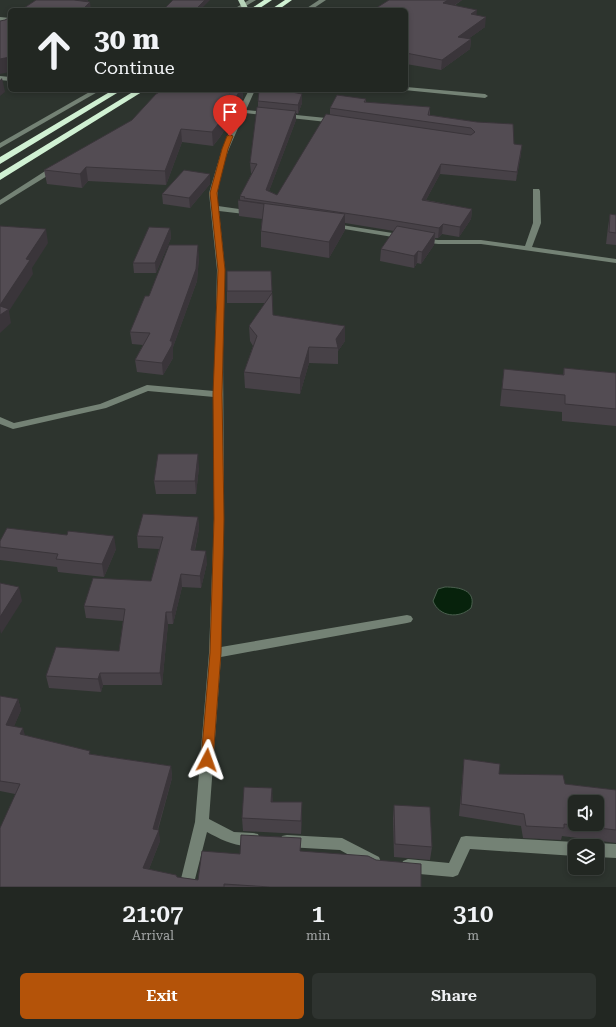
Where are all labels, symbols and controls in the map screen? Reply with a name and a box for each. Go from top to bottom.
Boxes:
text: 30 m [94,23,159,56]
icon: ahead [28,24,80,76]
text: Continue [94,57,175,78]
pin [213,95,247,136]
icon: arrive [219,101,241,123]
position arrow [186,739,228,781]
map controls [568,795,604,875]
button: sound [568,795,604,831]
button: layers [568,839,604,875]
text: 21:07 [123,900,183,928]
text: 1 [312,900,325,928]
text: 310 [453,900,493,928]
text: Arrival [132,928,174,943]
text: min [306,928,330,943]
text: m [467,928,479,943]
button: Exit [20,973,304,1019]
button: Share [312,973,596,1019]

